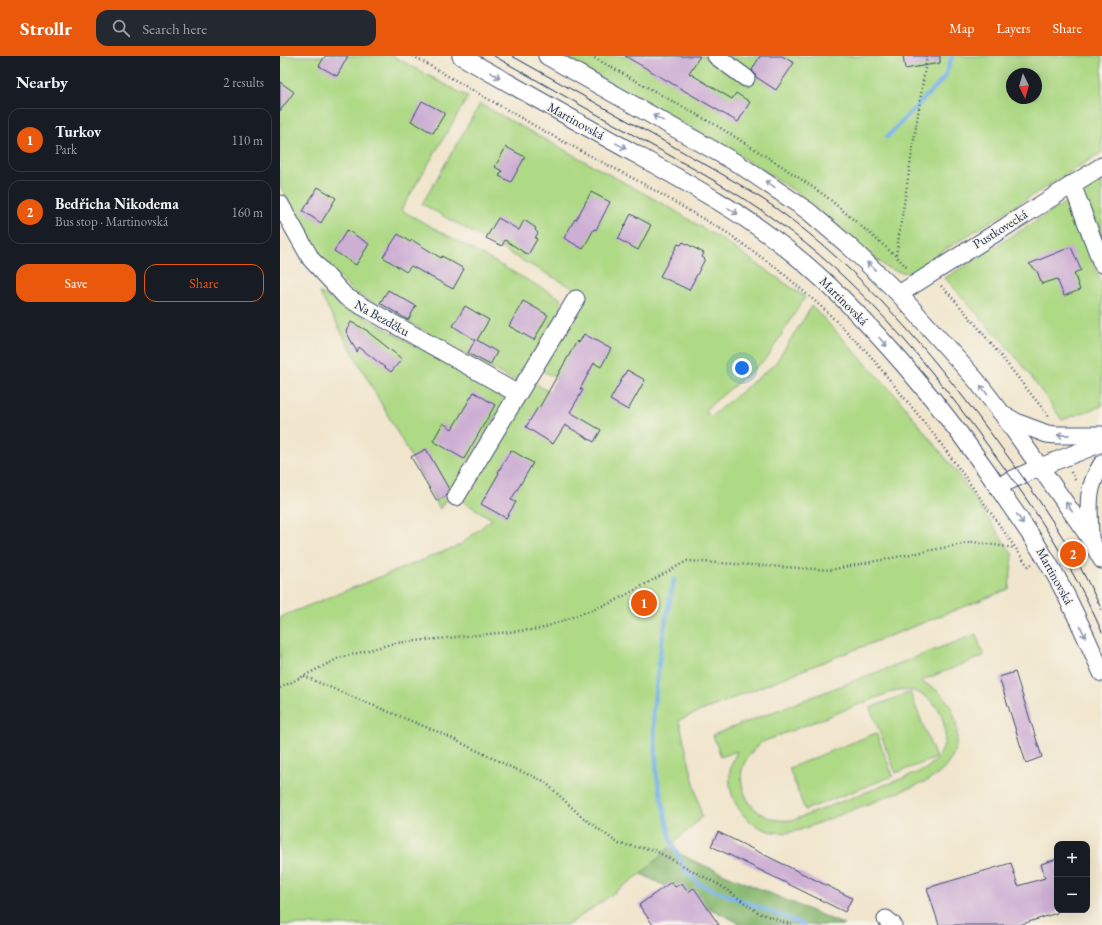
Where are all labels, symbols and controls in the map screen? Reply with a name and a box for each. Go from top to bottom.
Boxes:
search box [96,10,376,46]
text: Strollr [20,16,72,41]
icon: search [110,17,132,39]
text: Search here [142,19,207,38]
text: Map [949,19,974,37]
text: Layers [996,19,1031,37]
text: Share [1053,19,1082,37]
north arrow [1006,68,1042,104]
text: Nearby [16,71,68,93]
one-way arrow [489,72,501,80]
text: 2 results [223,74,264,91]
street label: Martinovská [545,98,608,144]
one-way arrow [652,114,664,122]
text: Turkov [55,122,101,141]
text: 1 [27,132,33,149]
text: 110 m [232,132,263,149]
text: Park [55,141,77,158]
one-way arrow [615,142,627,150]
one-way arrow [764,180,776,188]
text: Bedřicha Nikodema [55,194,179,213]
text: 2 [27,204,33,221]
text: 160 m [232,204,263,221]
street label: Pustkovecká [969,205,1031,253]
one-way arrow [727,207,738,215]
text: Bus stop · Martinovská [55,213,168,230]
one-way arrow [866,261,876,271]
button: Save [16,264,136,302]
button: Share [144,264,264,302]
street label: Martinovská [816,273,873,330]
street label: Na Bezděku [352,296,413,340]
one-way arrow [879,337,888,347]
your location [732,358,752,378]
one-way arrow [980,385,989,396]
one-way arrow [1057,431,1070,439]
one-way arrow [1065,502,1073,513]
one-way arrow [1016,513,1024,524]
pin: 2 [1060,539,1086,569]
street label: Martinovská [1032,545,1078,608]
pin: 1 [631,588,657,618]
one-way arrow [1080,625,1087,637]
map controls [1054,841,1090,913]
button: + [1054,841,1090,877]
button: − [1054,877,1090,913]

